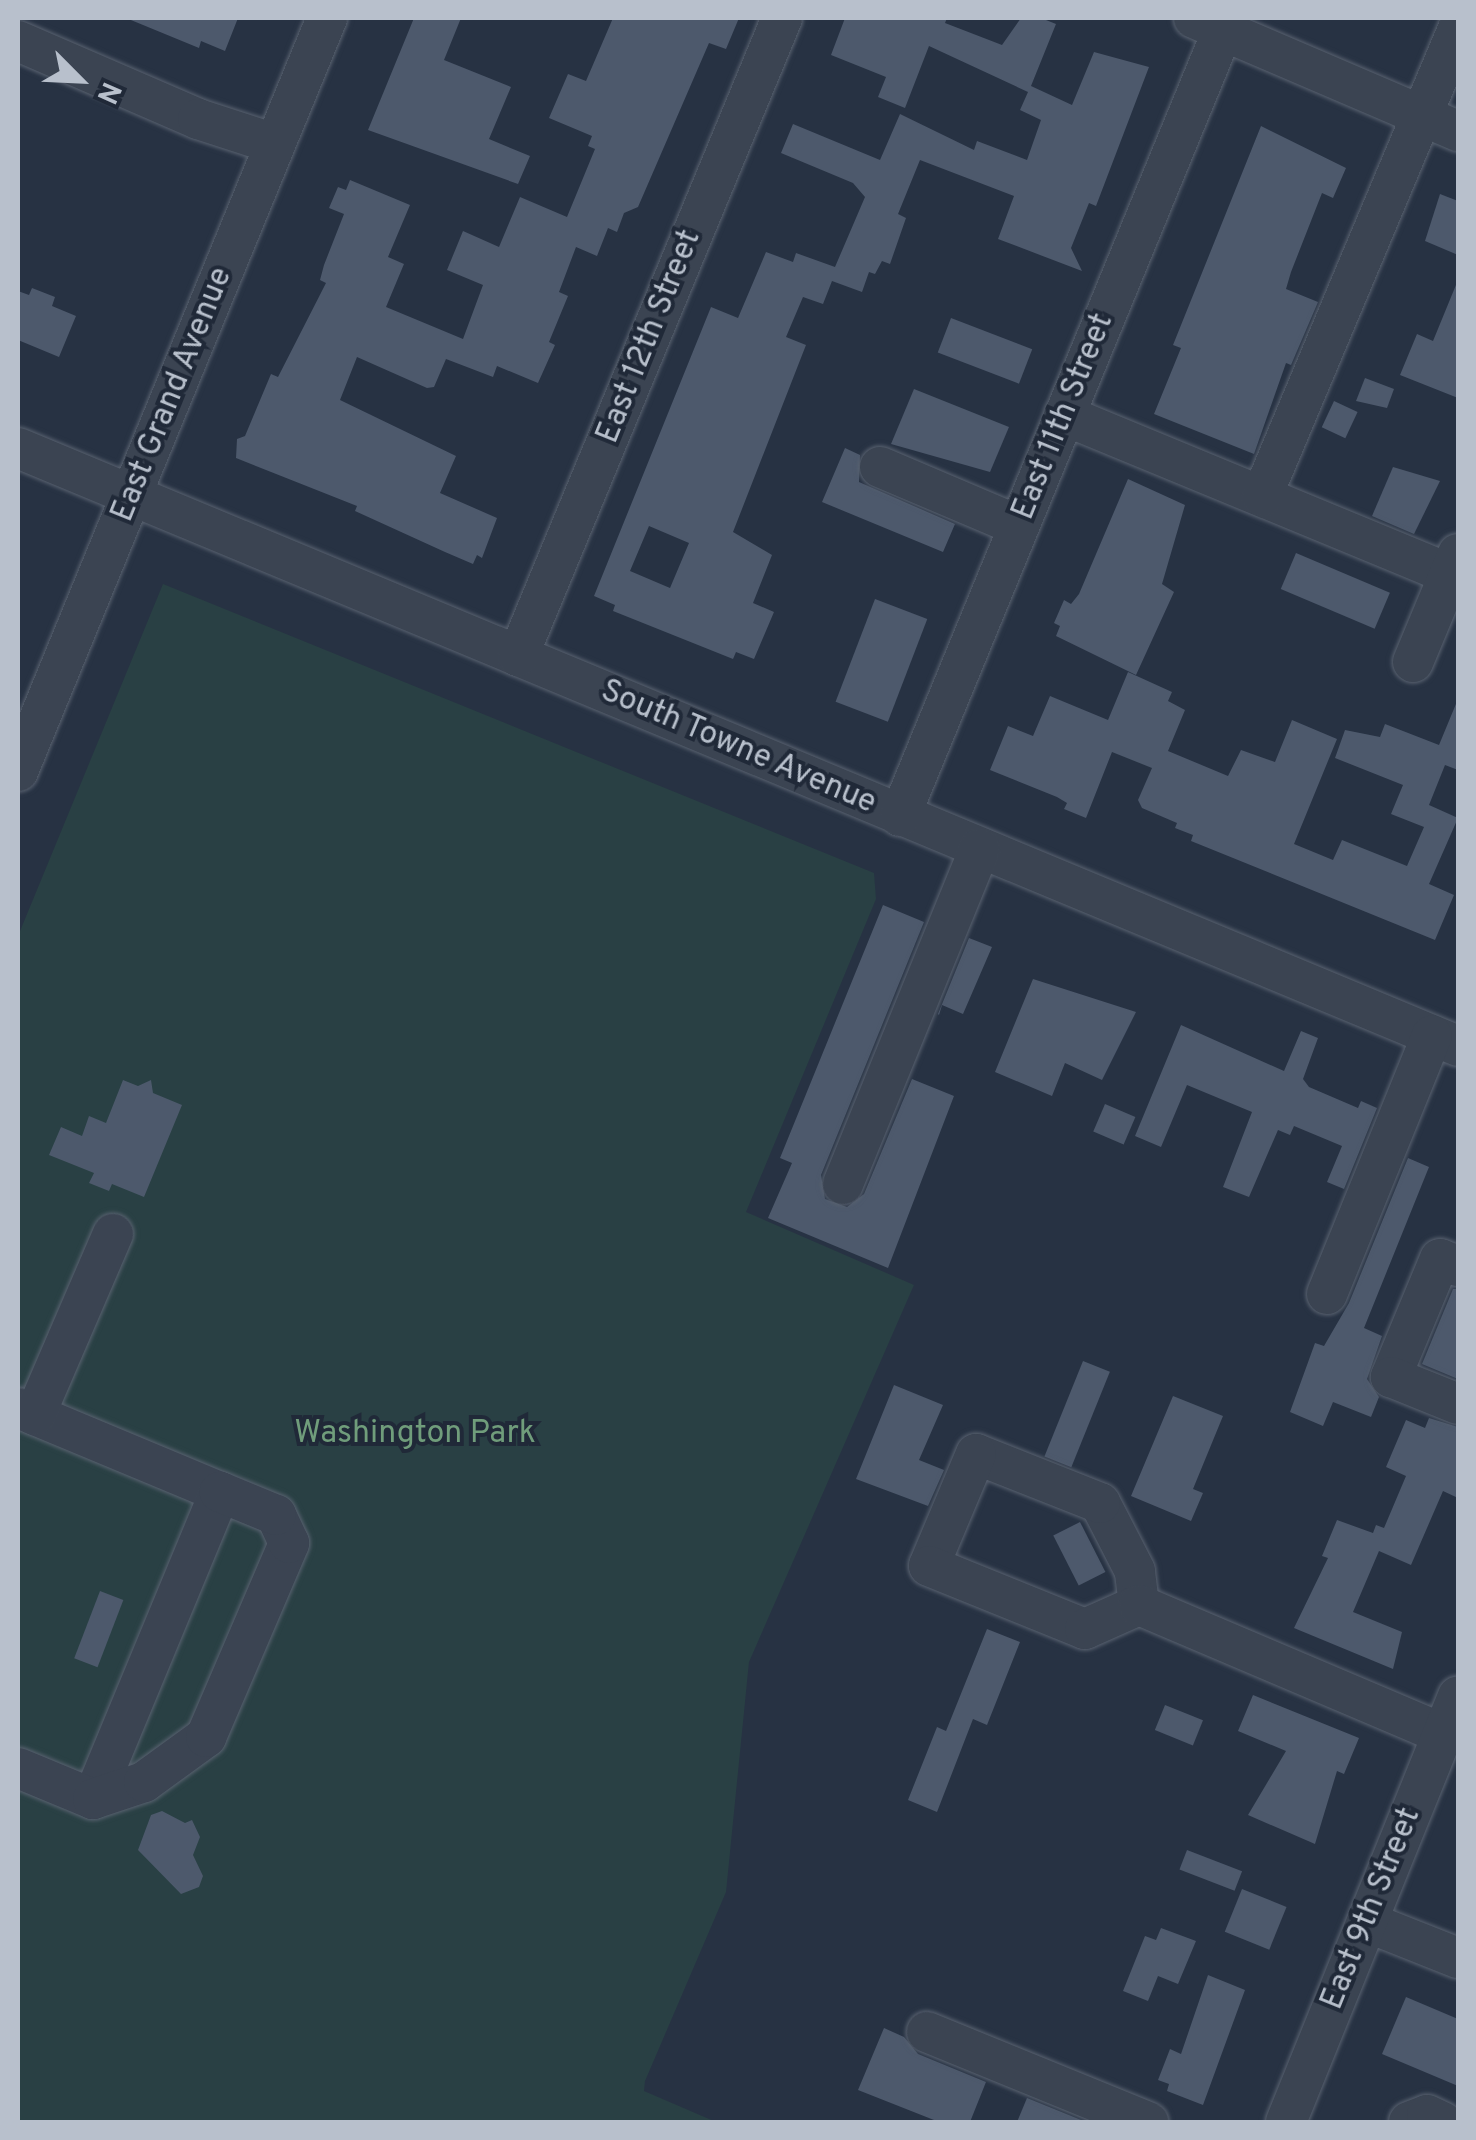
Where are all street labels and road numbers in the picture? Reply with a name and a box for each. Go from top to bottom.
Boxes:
street label: East 12th Street [590,225,710,449]
street label: East Grand Avenue [104,262,242,528]
street label: East 11th Street [1005,308,1123,526]
street label: South Towne Avenue [593,672,883,824]
street label: East 9th Street [1314,1802,1430,2016]

